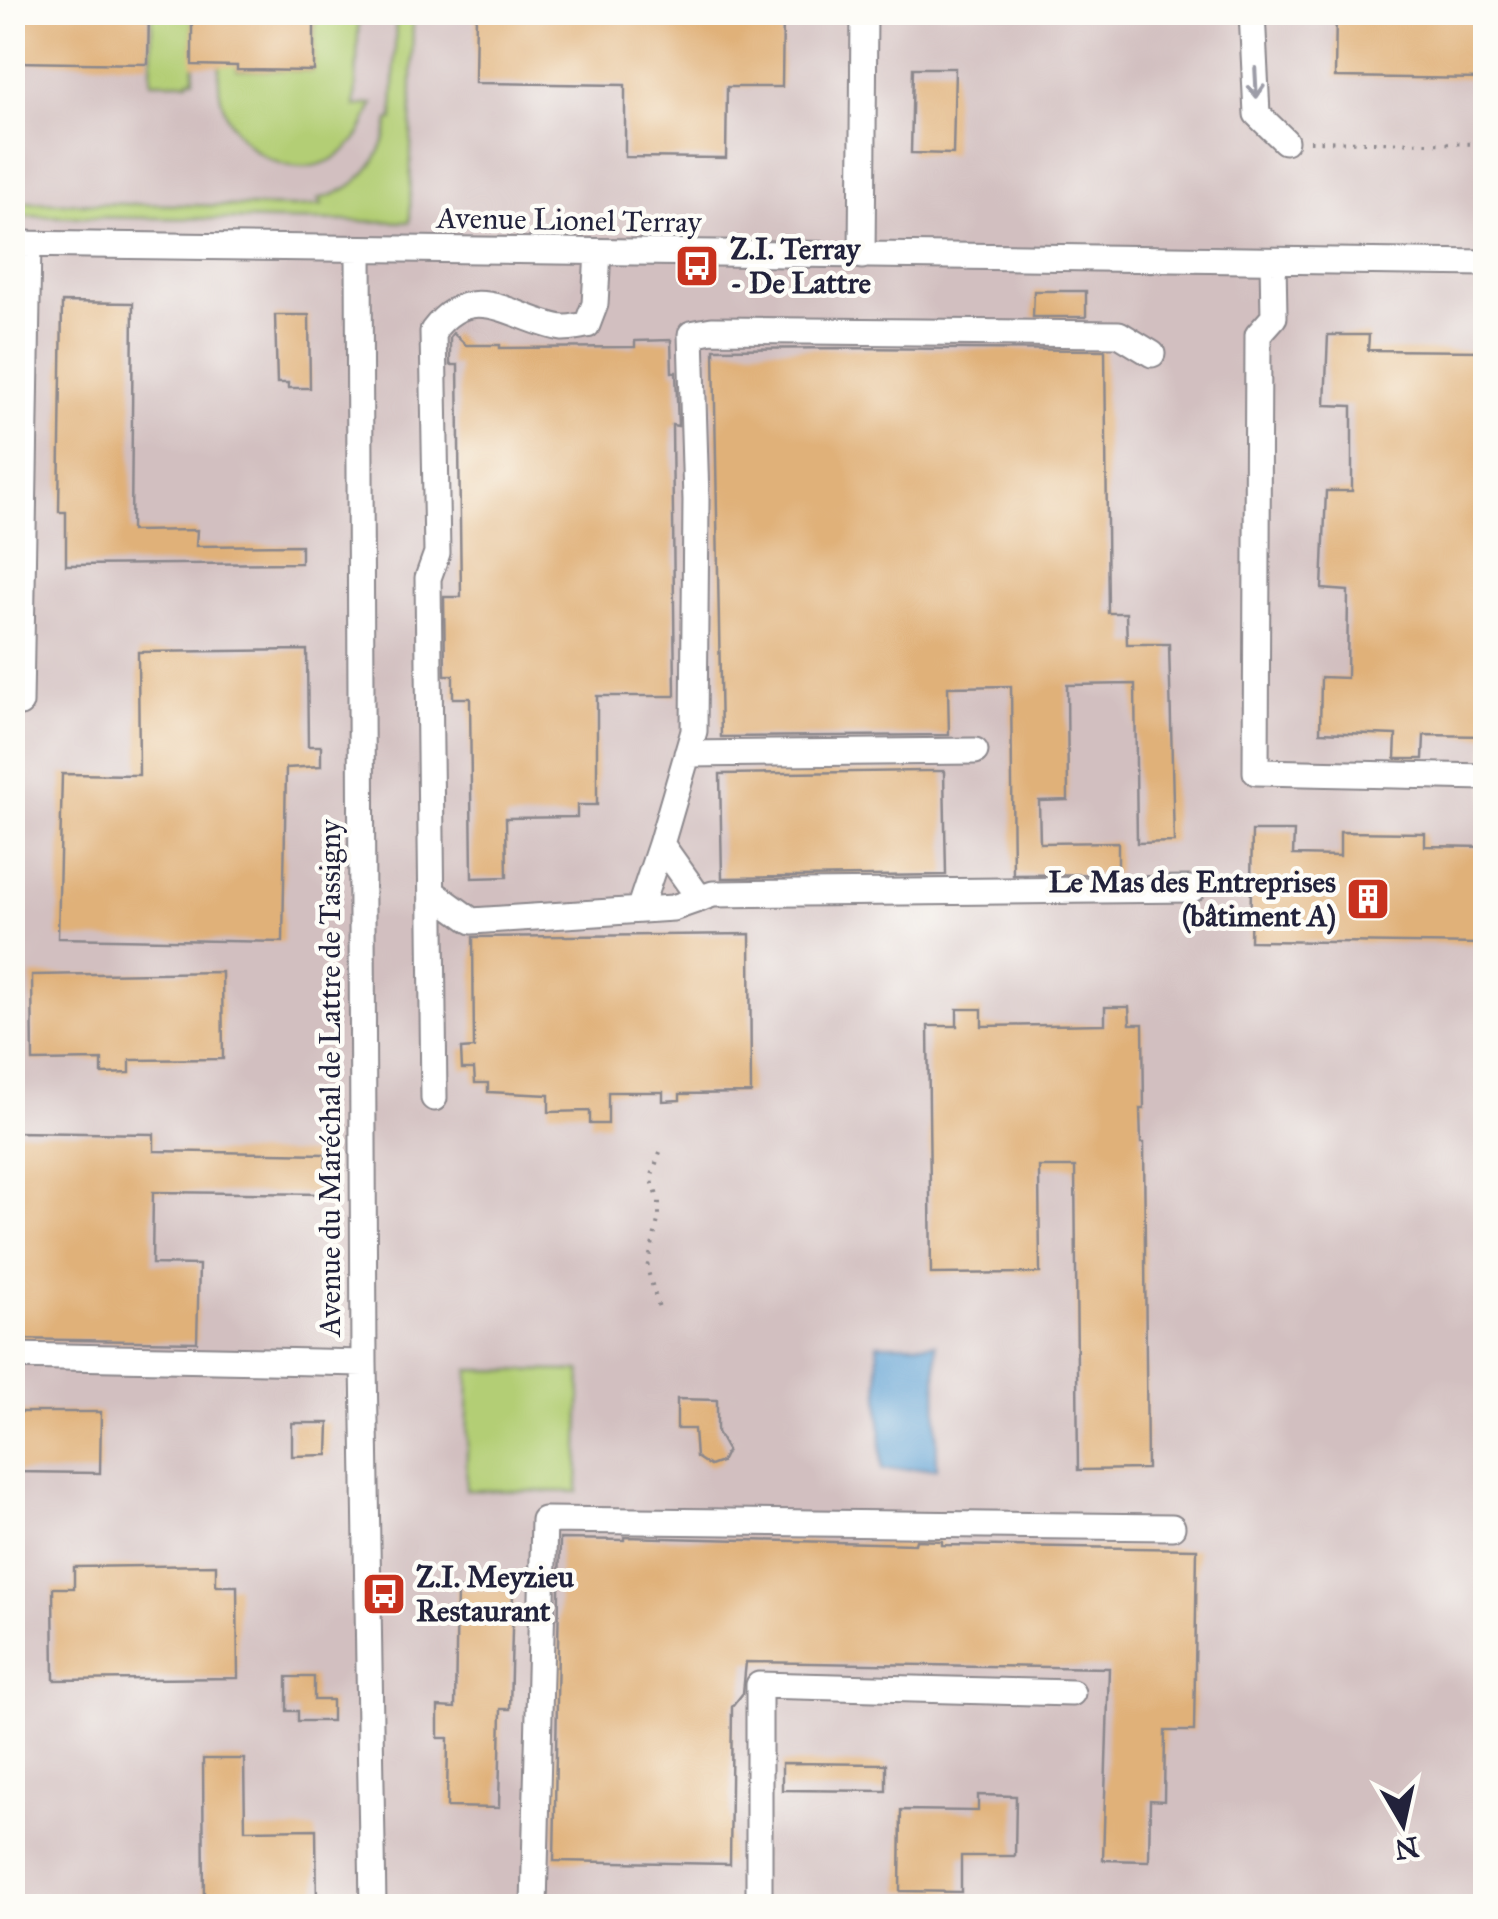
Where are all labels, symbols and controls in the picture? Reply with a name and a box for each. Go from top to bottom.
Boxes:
one-way arrow [1246,66,1265,98]
street label: Avenue Lionel Terray [434,200,703,240]
place label: Z.I. Terray - De Lattre [730,231,872,301]
bus stop icon: Z.I. Terray - De Lattre [674,243,720,289]
street label: Avenue du Maréchal de Lattre de Tassigny [312,818,348,1339]
place label: Le Mas des Entreprises (bâtiment A) [1048,864,1336,935]
building icon: Le Mas des Entreprises (bâtiment A) [1345,876,1391,922]
place label: Z.I. Meyzieu Restaurant [416,1559,574,1629]
bus stop icon: Z.I. Meyzieu Restaurant [361,1571,407,1617]
north arrow [1353,1774,1453,1874]
text: N [1392,1829,1421,1867]

